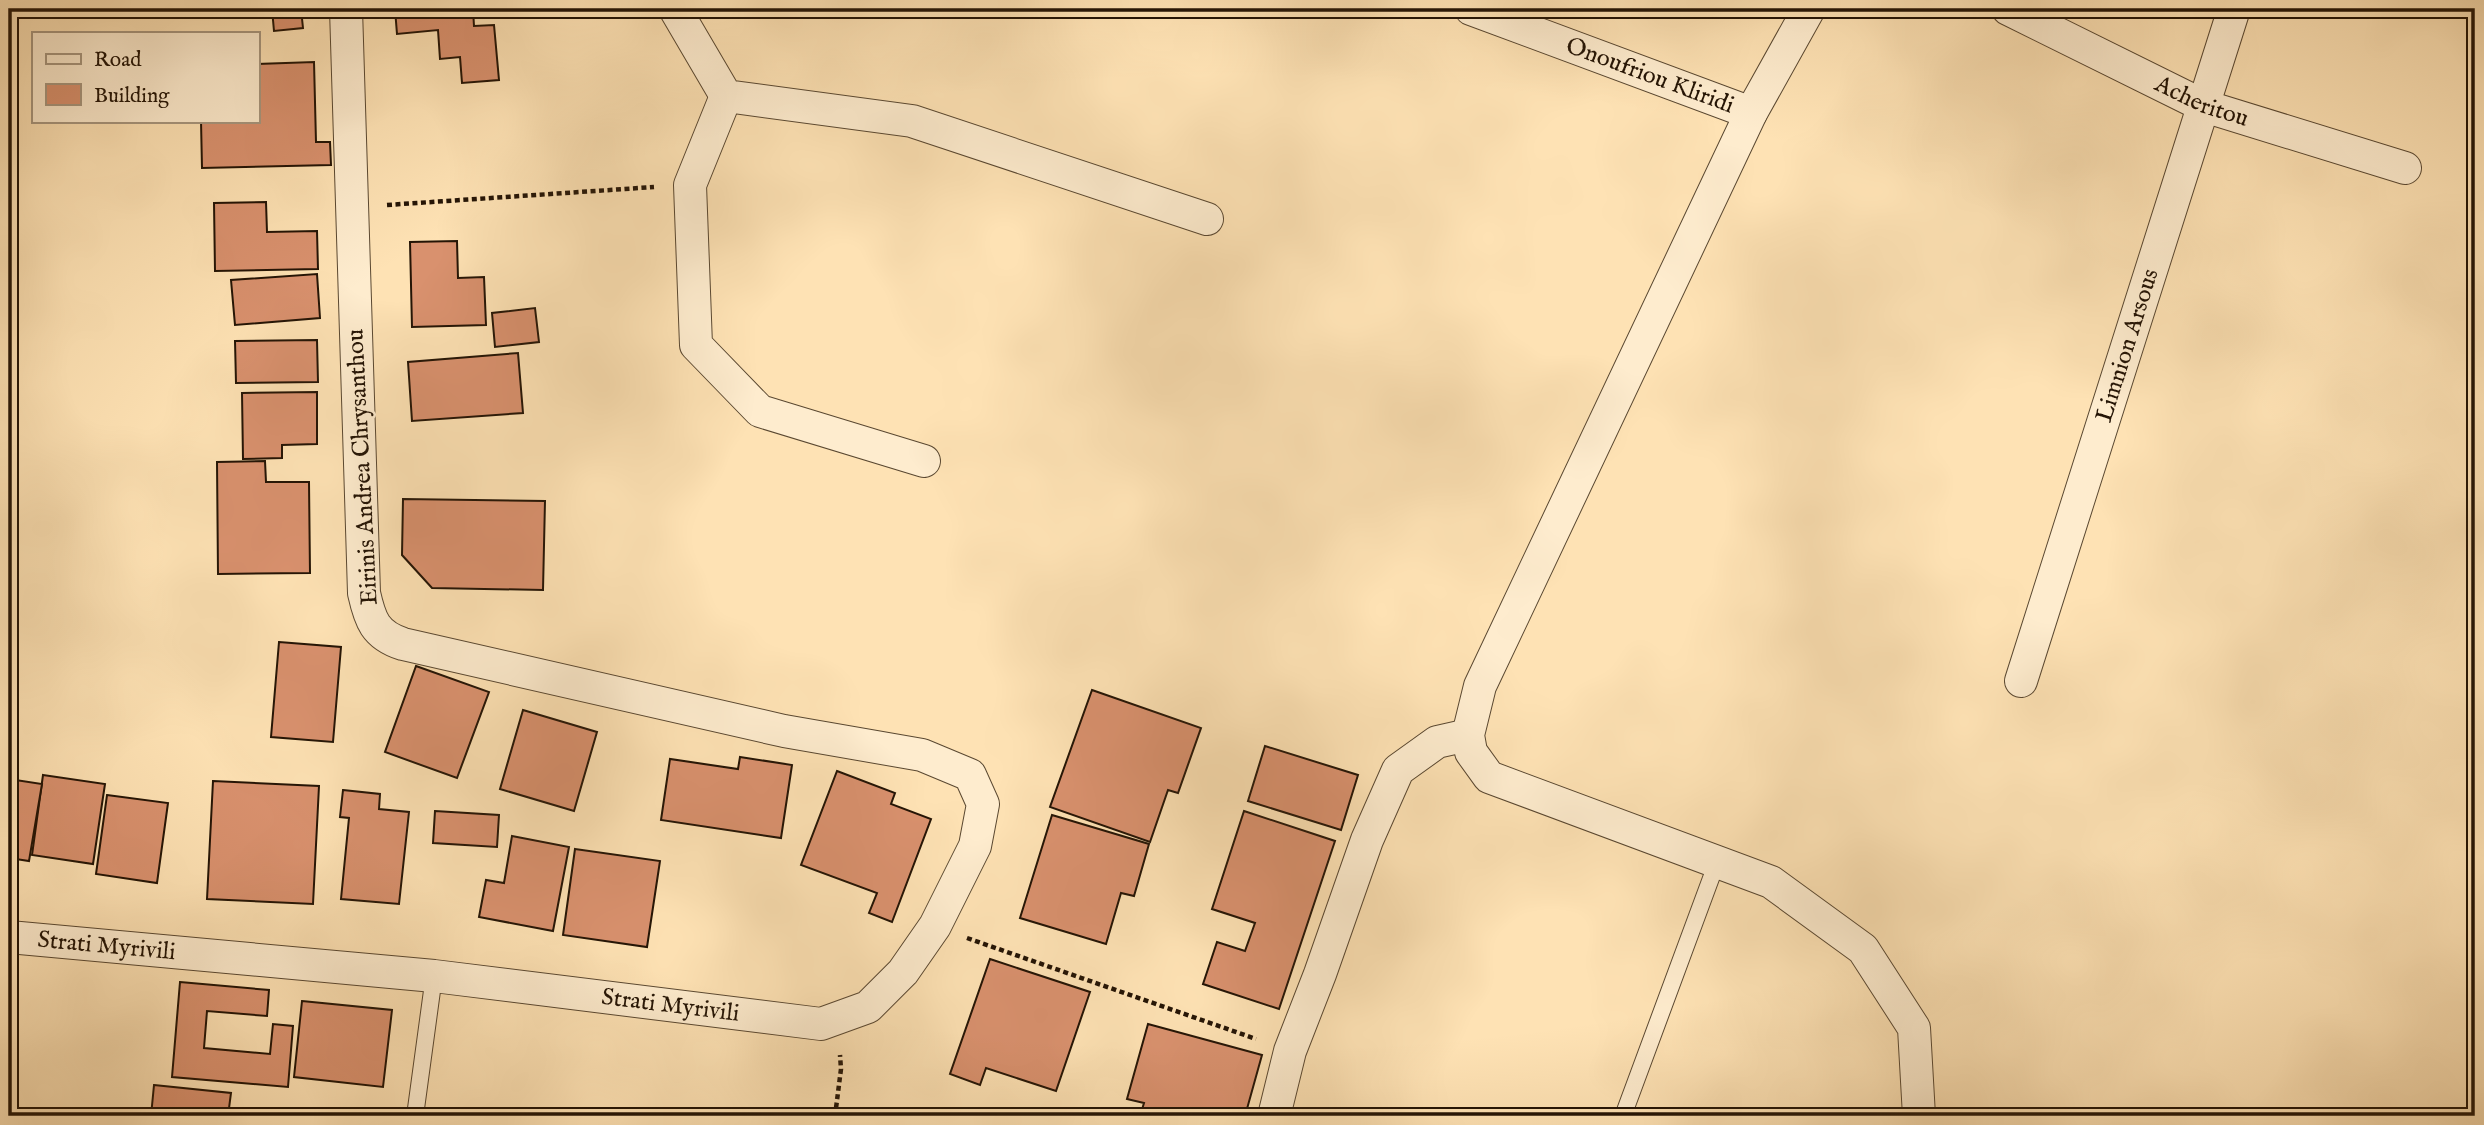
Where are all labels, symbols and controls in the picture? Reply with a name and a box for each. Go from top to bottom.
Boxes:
street label: Onoufriou Kliridi [1562,30,1738,121]
legend [32,32,259,122]
text: Road [94,47,142,74]
street label: Acheritou [2149,68,2252,134]
text: Building [94,83,170,110]
street label: Limnion Arsous [2089,265,2166,426]
street label: Eirinis Andrea Chrysanthou [340,328,386,606]
street label: Strati Myrivili [36,924,177,968]
street label: Strati Myrivili [600,981,741,1029]

